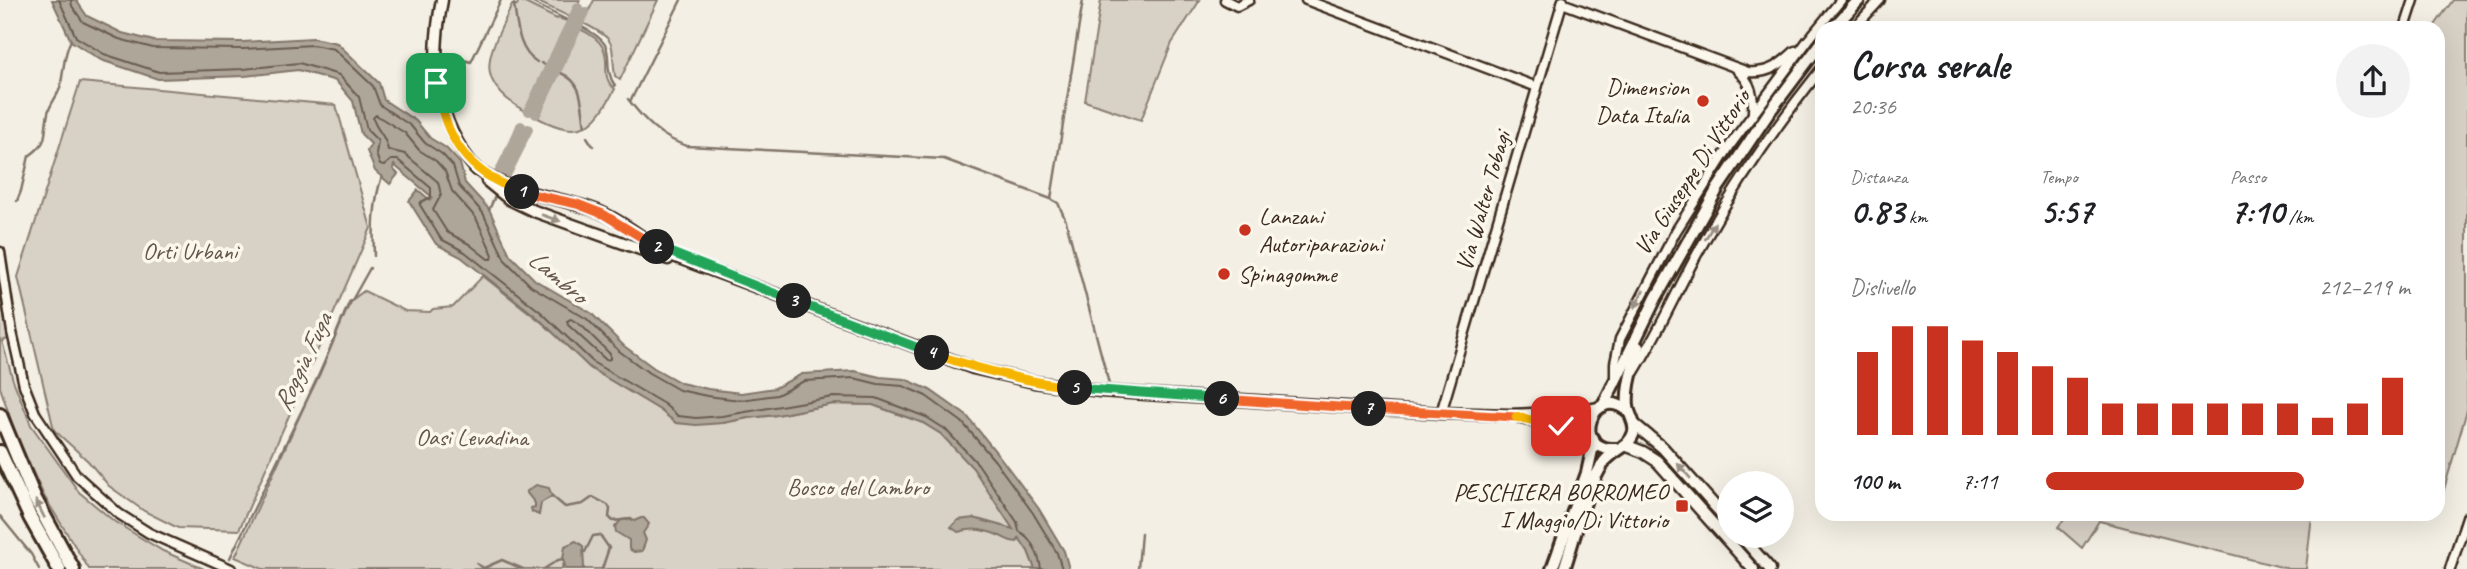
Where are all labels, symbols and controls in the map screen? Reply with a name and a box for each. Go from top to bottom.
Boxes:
text: Corsa serale [1850,42,2010,89]
button: share [2336,44,2410,118]
pin [406,53,466,113]
icon: arrive [417,64,455,102]
place label: Dimension Data Italia [1596,72,1690,130]
street label: Via Giuseppe Di Vittorio [1627,81,1758,260]
text: 20:36 [1850,92,1896,121]
marker: Dimension Data Italia [1695,93,1711,109]
street label: Via Walter Tobagi [1449,125,1518,274]
text: Distanza [1850,165,1908,189]
text: Tempo [2040,165,2078,189]
text: Passo [2230,165,2266,189]
pin: 1 [504,174,540,210]
text: 1 [517,179,526,203]
text: 0.83 [1850,189,1904,234]
text: 5:57 [2040,189,2093,234]
text: 7:10 [2230,189,2284,234]
place label: Lanzani Autoriparazioni [1259,201,1385,259]
text: km [1904,205,1927,229]
text: /km [2284,205,2313,229]
one-way arrow [541,213,562,224]
one-way arrow [1703,221,1715,241]
marker: Lanzani Autoriparazioni [1237,222,1253,238]
pin: 2 [640,230,674,264]
text: 2 [652,234,661,258]
park label: Orti Urbani [143,236,241,266]
water label: Lambro [521,242,598,314]
place label: Spinagomme [1238,259,1339,289]
marker: Spinagomme [1216,266,1232,282]
text: Dislivello [1850,273,1915,302]
text: 212–219 m [2319,273,2410,302]
pin: 3 [776,284,812,318]
text: 3 [789,288,798,312]
one-way arrow [1633,289,1645,309]
water label: Roggia Fuga [266,306,340,416]
pin: 4 [914,336,950,370]
text: 4 [927,340,936,364]
pin: 5 [1058,370,1092,406]
text: 5 [1070,375,1079,399]
pin: 6 [1204,382,1240,416]
text: 6 [1217,386,1226,410]
pin: 7 [1352,392,1386,426]
text: 7 [1364,396,1373,420]
pin [1531,396,1591,456]
icon: check [1542,407,1580,445]
park label: Oasi Levadina [416,422,530,452]
one-way arrow [1677,462,1692,479]
text: 100 m [1850,467,1900,496]
text: 7:11 [1962,467,1998,496]
map controls [1717,471,1794,548]
button: layers [1717,471,1794,548]
park label: Bosco del Lambro [787,472,931,502]
place label: PESCHIERA BORROMEO I Maggio/Di Vittorio [1453,477,1671,535]
marker: PESCHIERA BORROMEO I Maggio/Di Vittorio [1674,498,1690,514]
one-way arrow [35,499,46,519]

